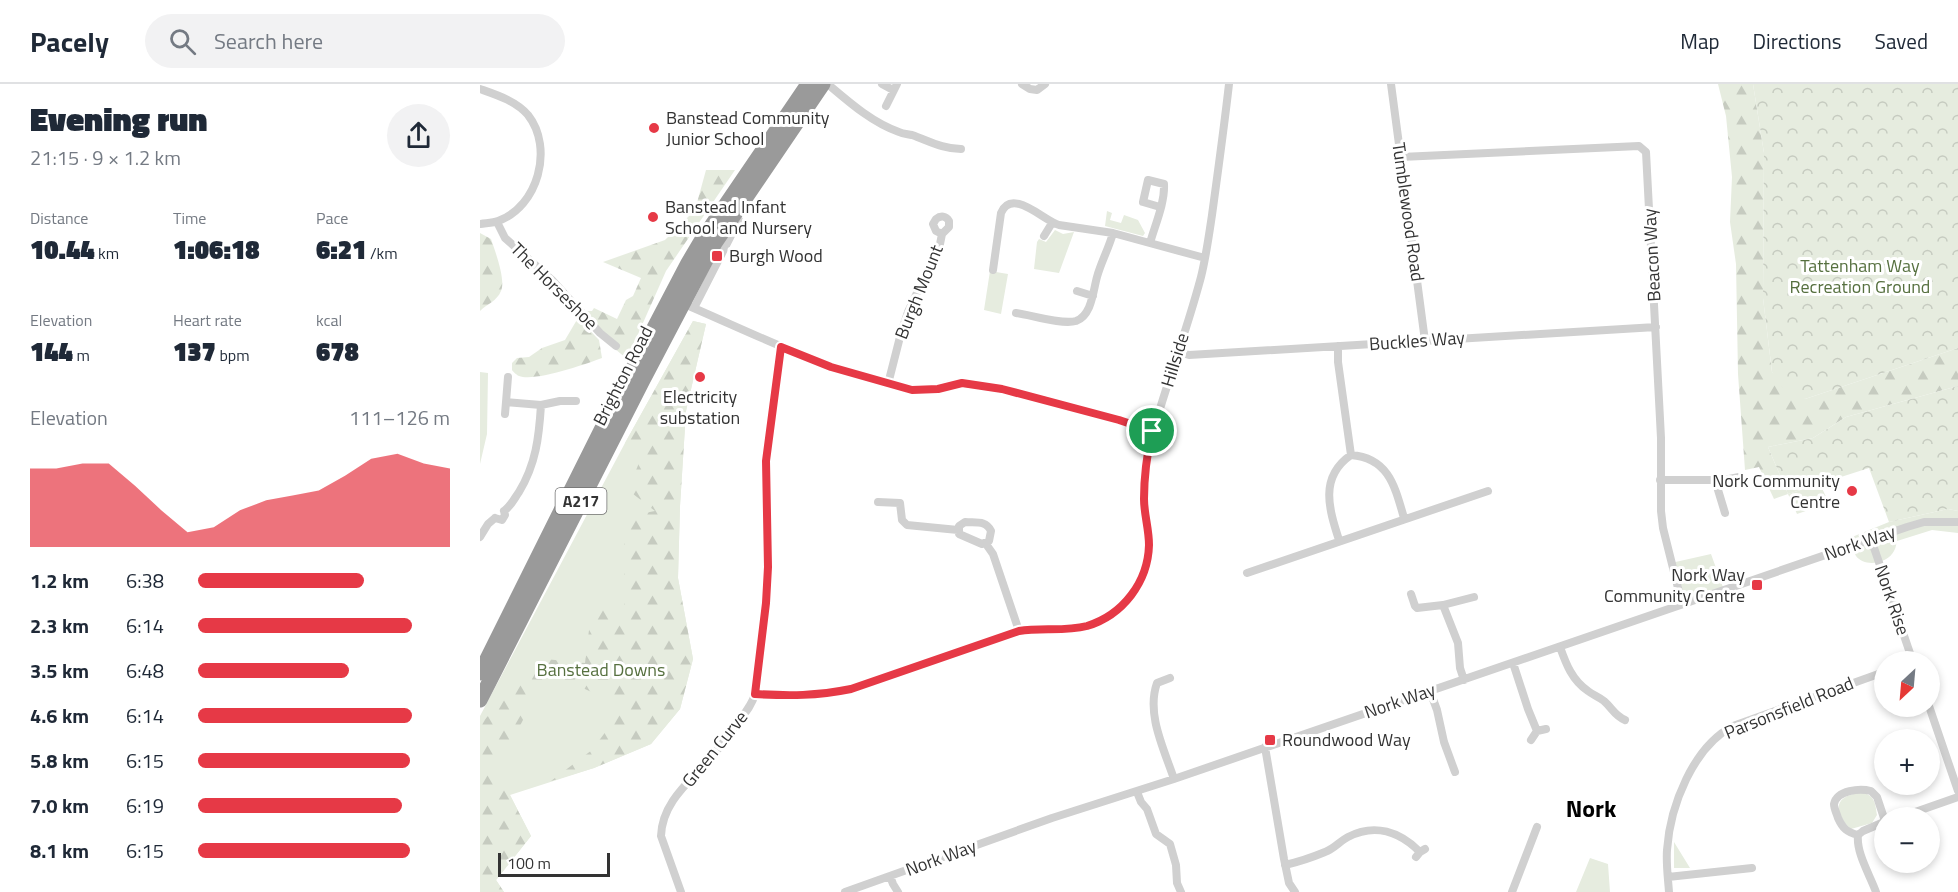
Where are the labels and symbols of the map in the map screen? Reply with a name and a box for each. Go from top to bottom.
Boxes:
place label: Banstead Community Junior School [666,104,830,152]
marker: Banstead Community Junior School [647,121,661,135]
street label: Tumblewood Road [1385,141,1432,283]
place label: Banstead Infant School and Nursery [665,193,812,241]
street label: Beacon Way [1636,207,1667,302]
marker: Banstead Infant School and Nursery [646,210,660,224]
street label: The Horseshoe [504,236,604,336]
street label: Burgh Mount [887,240,950,343]
place label: Burgh Wood [729,242,823,269]
marker: Burgh Wood [710,249,724,263]
park label: Tattenham Way Recreation Ground [1790,252,1930,300]
street label: Brighton Road [586,321,659,430]
street label: Buckles Way [1368,324,1466,357]
street label: Hillside [1154,329,1196,390]
marker: Electricity substation [693,370,707,384]
place label: Electricity substation [660,383,740,431]
pin [1126,405,1177,456]
place label: Nork Community Centre [1712,467,1840,515]
marker: Nork Community Centre [1845,484,1859,498]
road number: A217 [556,488,606,514]
street label: Nork Way [1821,518,1899,567]
place label: Nork Way Community Centre [1604,561,1745,609]
street label: Nork Rise [1868,561,1917,639]
marker: Nork Way Community Centre [1750,578,1764,592]
north arrow [1874,651,1940,717]
park label: Banstead Downs [537,656,665,683]
street label: Parsonsfield Road [1720,669,1858,746]
street label: Nork Way [1361,676,1439,725]
street label: Green Curve [675,704,754,793]
place label: Roundwood Way [1282,726,1411,753]
marker: Roundwood Way [1263,733,1277,747]
district label: Nork [1566,790,1617,826]
street label: Nork Way [902,832,980,883]
scale bar [498,850,610,878]

